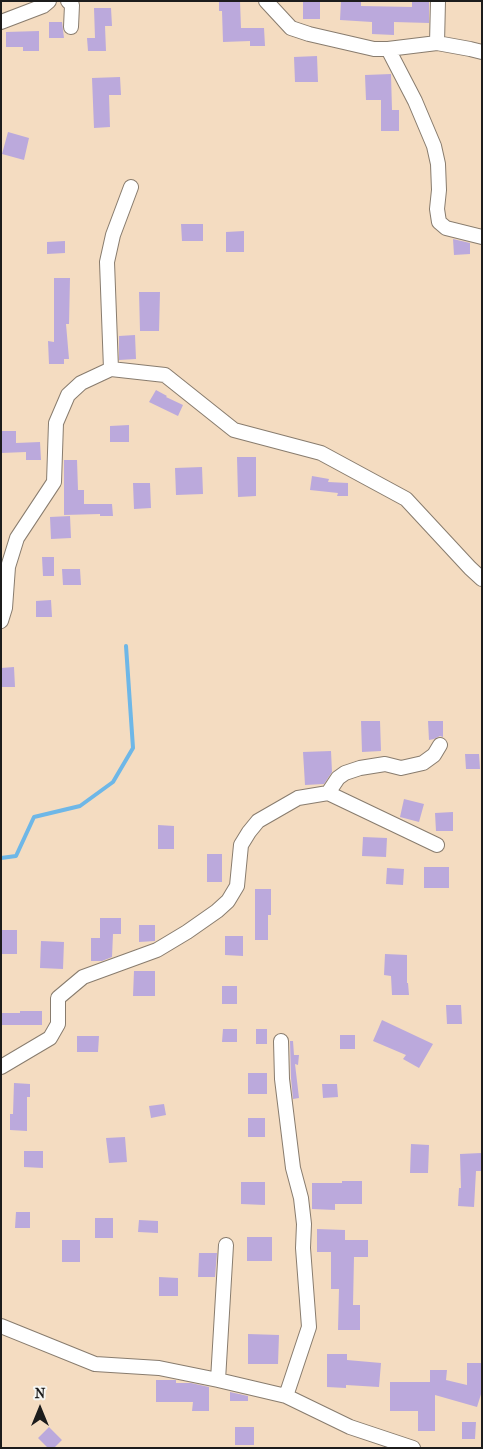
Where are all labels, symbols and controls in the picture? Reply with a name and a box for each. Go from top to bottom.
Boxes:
north arrow [15,1384,65,1434]
text: N [35,1385,45,1402]

